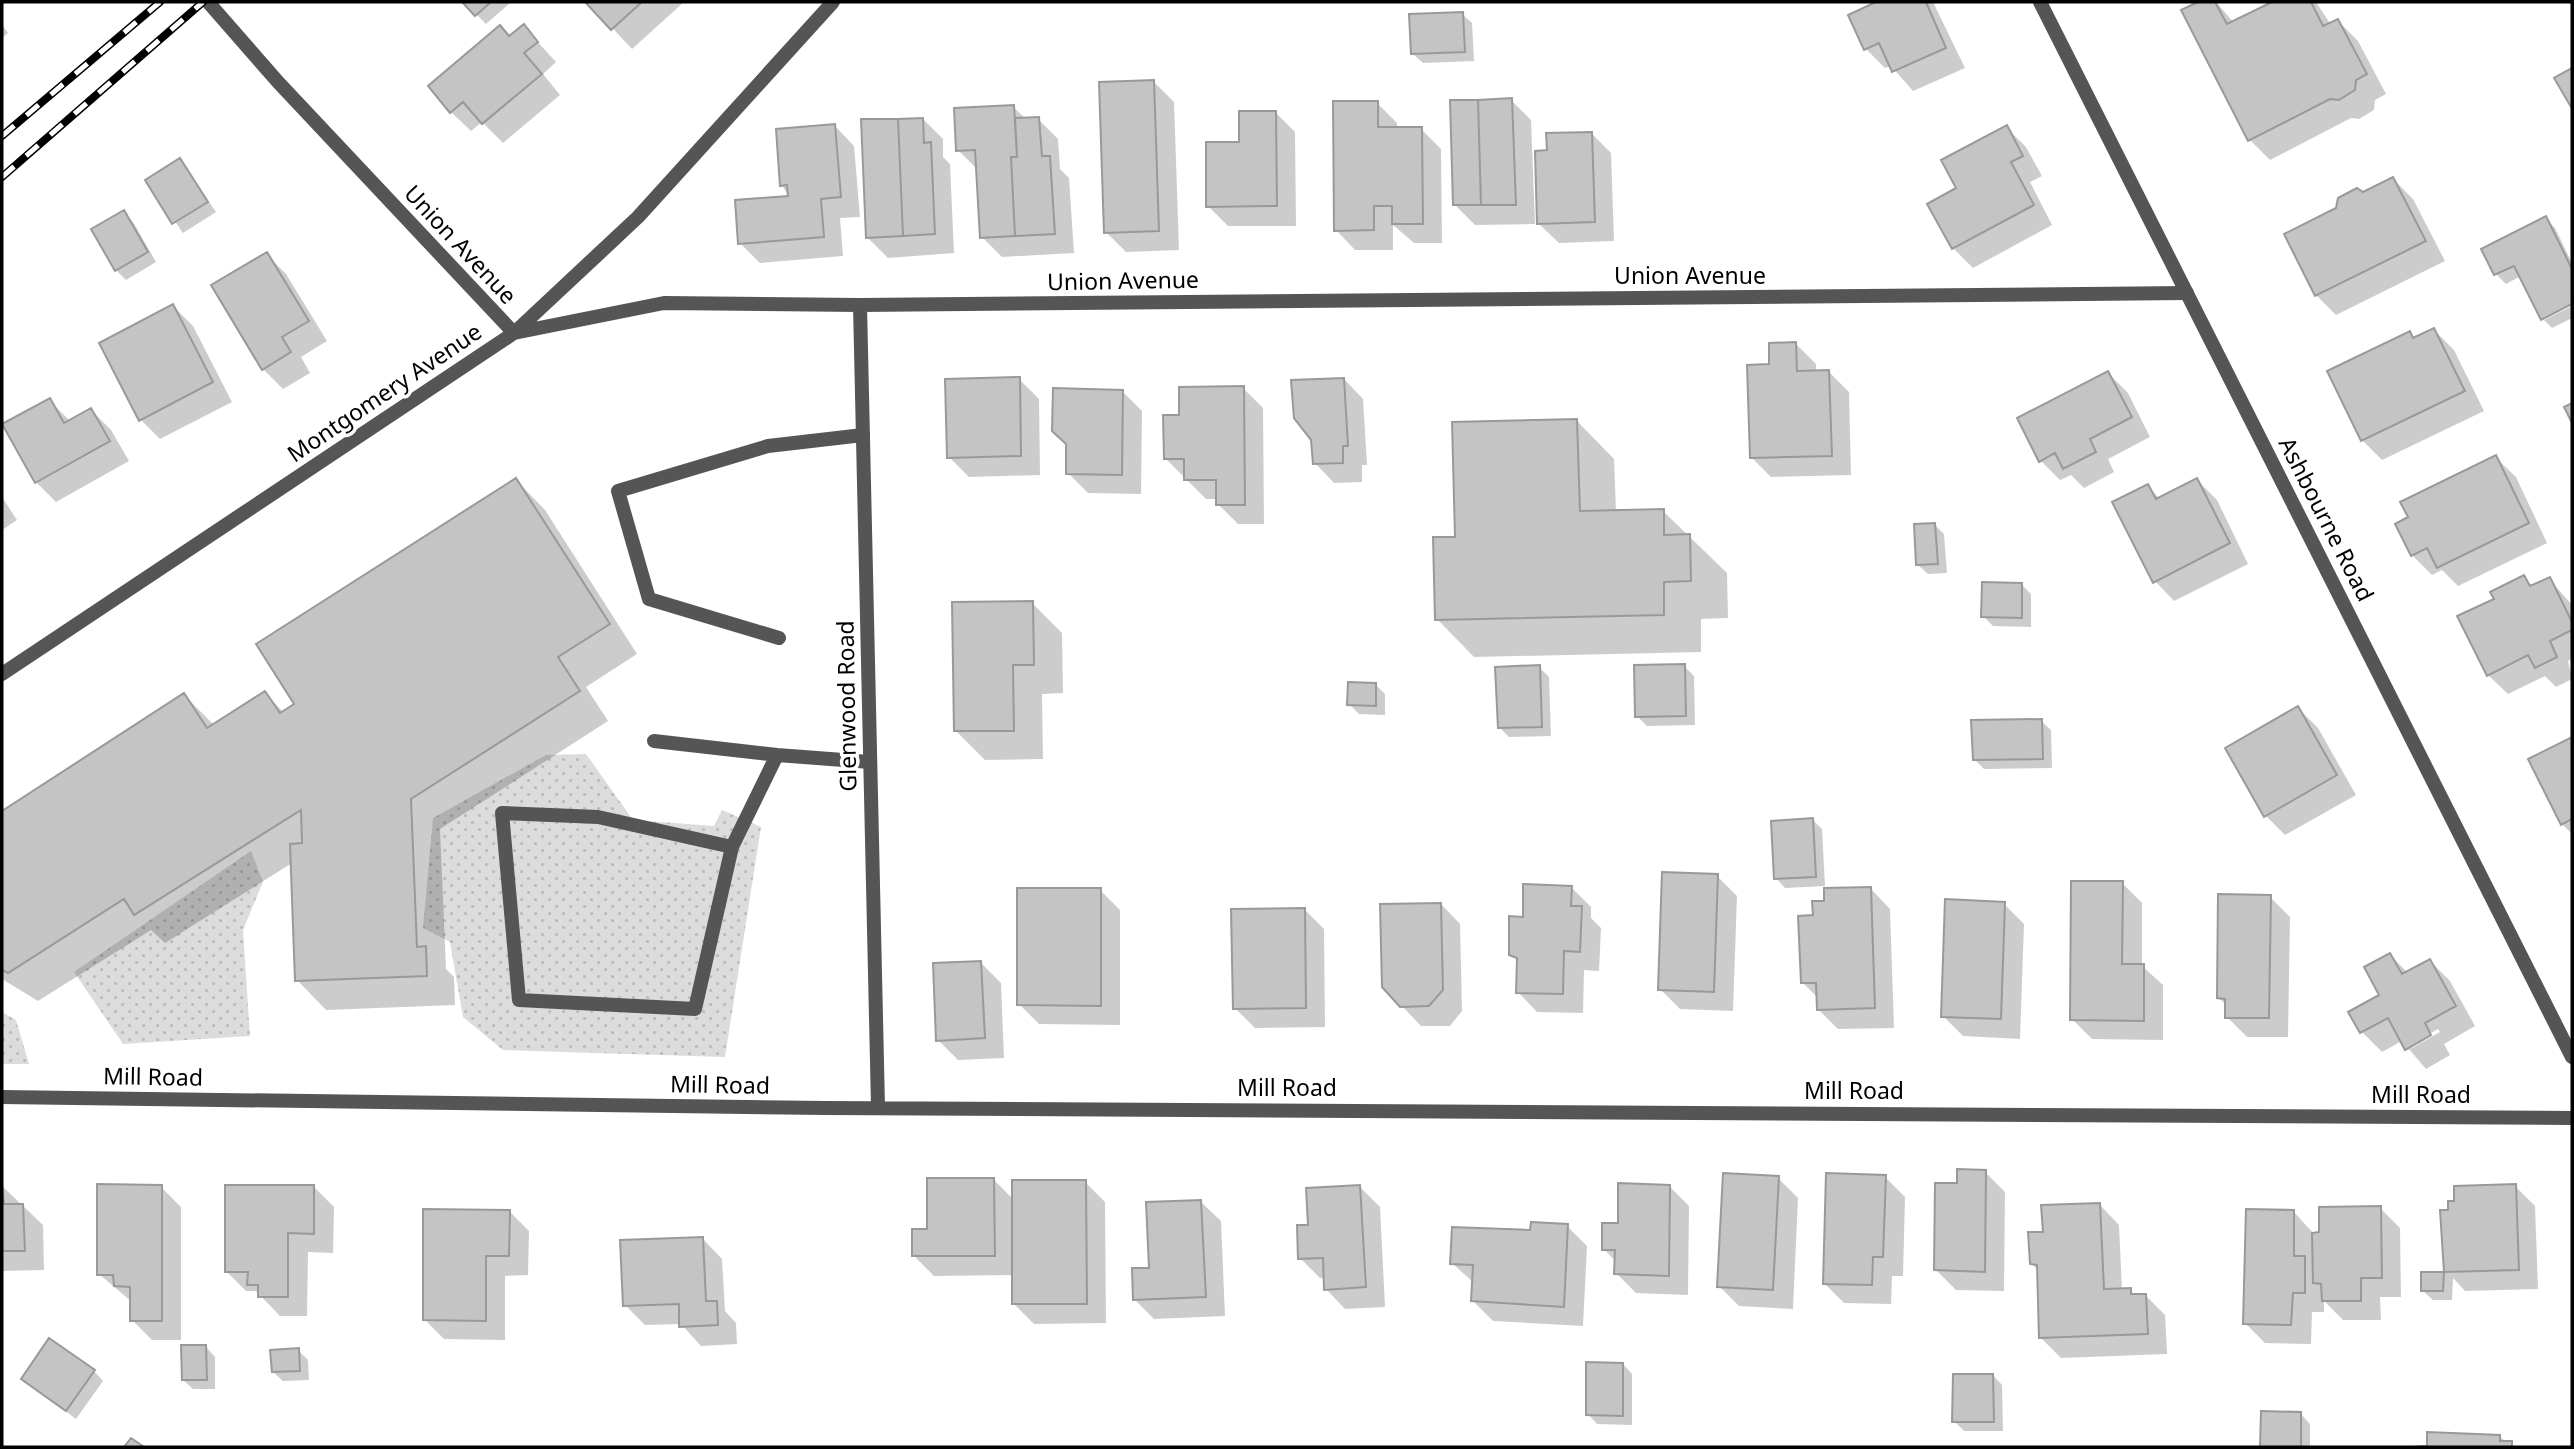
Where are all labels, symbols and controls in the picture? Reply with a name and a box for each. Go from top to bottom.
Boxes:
street label: Union Avenue [398,178,524,310]
street label: Union Avenue [1614,259,1766,291]
street label: Union Avenue [1047,263,1199,297]
street label: Montgomery Avenue [281,315,487,469]
street label: Ashbourne Road [2272,431,2382,607]
street label: Glenwood Road [829,620,863,792]
street label: Mill Road [103,1059,203,1093]
street label: Mill Road [670,1067,770,1101]
street label: Mill Road [1237,1071,1337,1103]
street label: Mill Road [1804,1074,1904,1106]
street label: Mill Road [2371,1078,2471,1110]

